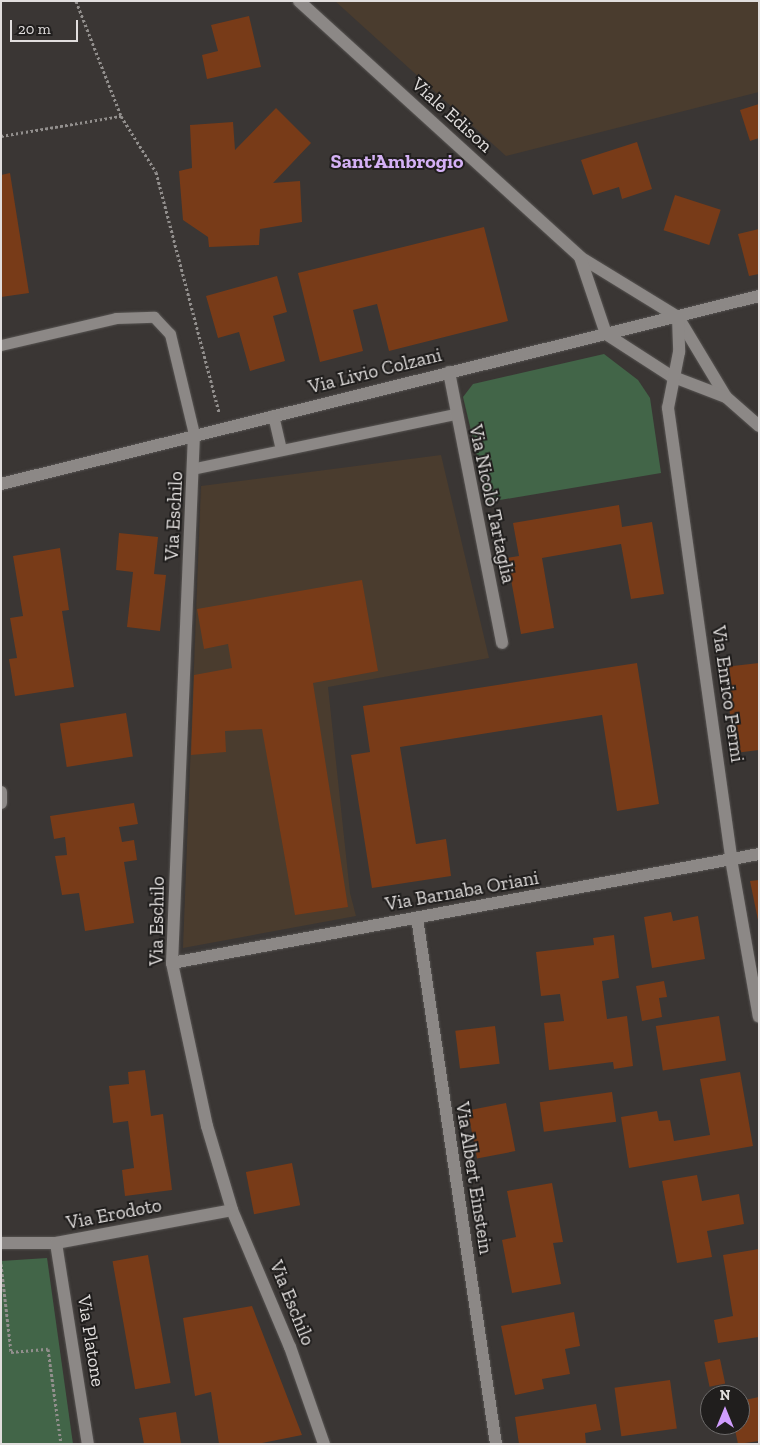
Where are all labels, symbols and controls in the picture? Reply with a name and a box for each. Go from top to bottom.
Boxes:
scale bar [12,10,80,42]
text: 20 m [18,20,51,38]
street label: Viale Edison [407,73,497,157]
district label: Sant'Ambrogio [331,149,463,173]
street label: Via Livio Colzani [306,343,444,399]
street label: Via Nicolò Tartaglia [464,422,520,586]
street label: Via Eschilo [160,471,188,561]
street label: Via Enrico Fermi [707,624,749,764]
street label: Via Barnaba Oriani [383,866,541,916]
street label: Via Eschilo [145,876,169,966]
street label: Via Albert Einstein [451,1100,497,1256]
street label: Via Erodoto [64,1194,164,1234]
street label: Via Eschilo [265,1257,319,1349]
street label: Via Platone [73,1294,109,1388]
north arrow [700,1385,750,1435]
text: N [720,1387,730,1404]

